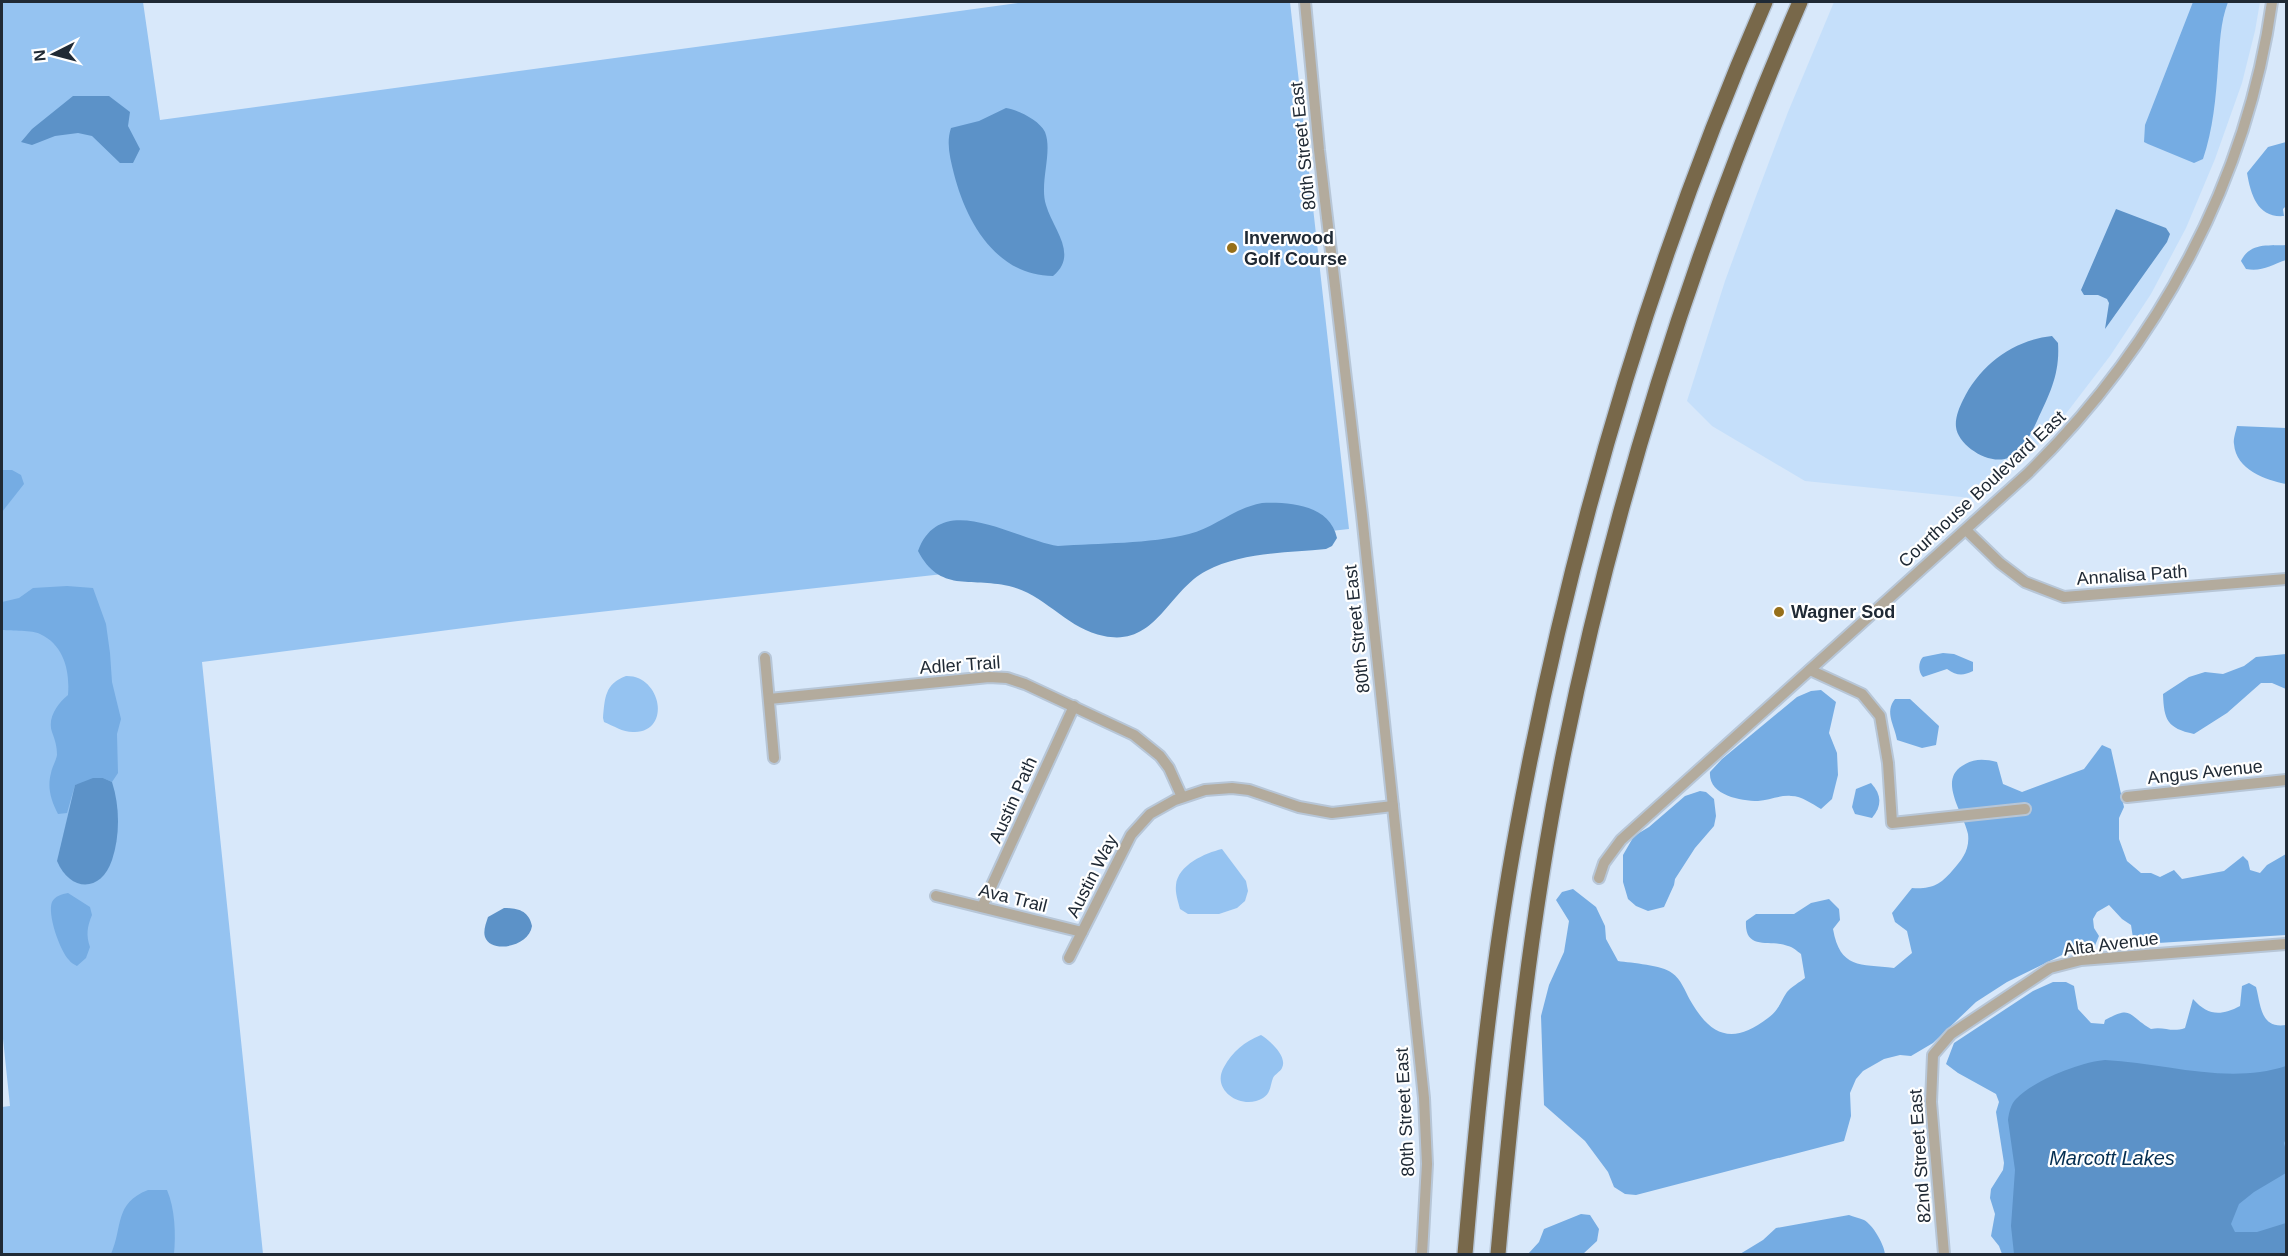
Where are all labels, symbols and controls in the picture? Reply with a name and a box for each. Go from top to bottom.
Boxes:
north arrow [24,24,84,84]
text: N [31,49,49,62]
street label: 80th Street East [1286,81,1320,211]
place label: Inverwood Golf Course [1244,228,1347,269]
marker: Inverwood Golf Course [1225,241,1239,255]
street label: Courthouse Boulevard East [1895,407,2069,571]
street label: Annalisa Path [2076,561,2188,589]
street label: 80th Street East [1340,564,1374,694]
place label: Wagner Sod [1791,602,1895,622]
marker: Wagner Sod [1772,605,1786,619]
street label: Adler Trail [919,652,1001,678]
street label: Austin Path [985,754,1041,846]
street label: Angus Avenue [2146,756,2264,788]
street label: Austin Way [1063,831,1121,921]
street label: Ava Trail [977,880,1049,916]
street label: Alta Avenue [2062,928,2160,960]
street label: 80th Street East [1392,1047,1418,1177]
street label: 82nd Street East [1905,1088,1935,1224]
water label: Marcott Lakes [2049,1147,2175,1169]

